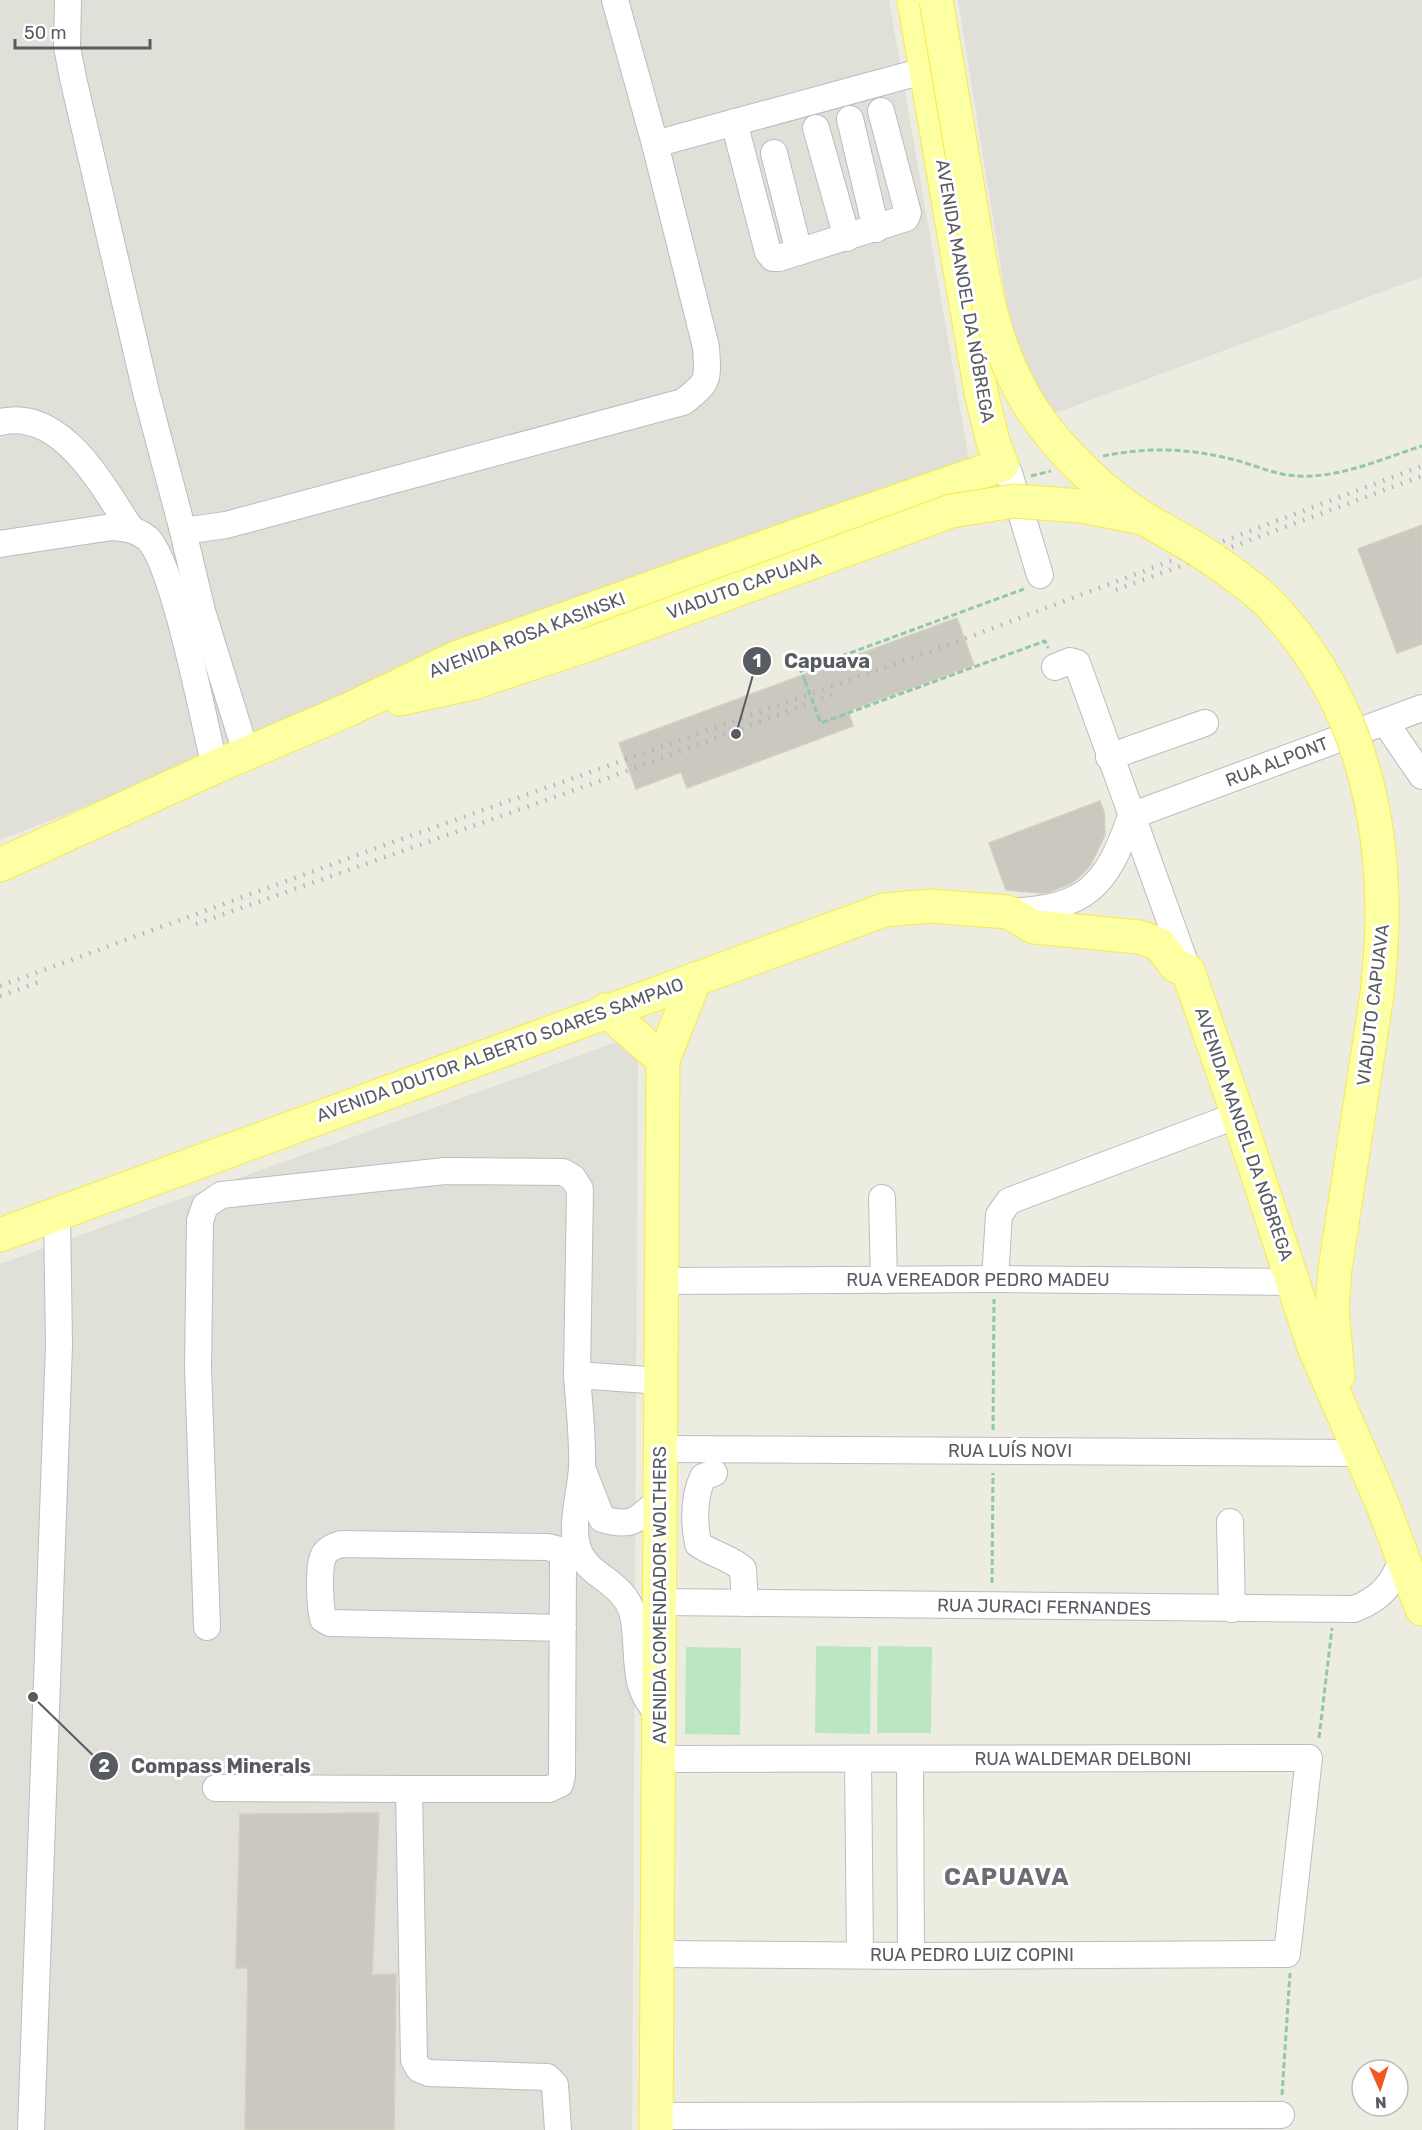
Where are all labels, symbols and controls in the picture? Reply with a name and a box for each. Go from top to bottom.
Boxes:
scale bar [15,12,150,50]
text: 50 m [24,22,67,44]
street label: AVENIDA MANOEL DA NÓBREGA [931,158,999,424]
street label: VIADUTO CAPUAVA [664,548,824,624]
street label: AVENIDA ROSA KASINSKI [426,587,628,683]
callout: Capuava [742,642,882,680]
text: Capuava [784,649,870,673]
text: 1 [753,650,761,672]
street label: RUA ALPONT [1222,732,1332,792]
street label: VIADUTO CAPUAVA [1352,923,1394,1087]
street label: AVENIDA DOUTOR ALBERTO SOARES SAMPAIO [313,973,687,1127]
street label: AVENIDA MANOEL DA NÓBREGA [1190,1004,1298,1264]
street label: RUA VEREADOR PEDRO MADEU [846,1269,1110,1291]
street label: RUA LUÍS NOVI [948,1440,1072,1462]
street label: AVENIDA COMENDADOR WOLTHERS [649,1446,671,1744]
street label: RUA JURACI FERNANDES [937,1594,1151,1620]
callout: Compass Minerals [89,1747,323,1785]
street label: RUA WALDEMAR DELBONI [975,1748,1191,1770]
text: Compass Minerals [131,1754,311,1778]
text: 2 [98,1755,110,1777]
district label: CAPUAVA [944,1863,1070,1891]
street label: RUA PEDRO LUIZ COPINI [870,1944,1074,1966]
north arrow [1350,2058,1410,2118]
text: N [1375,2093,1387,2112]

